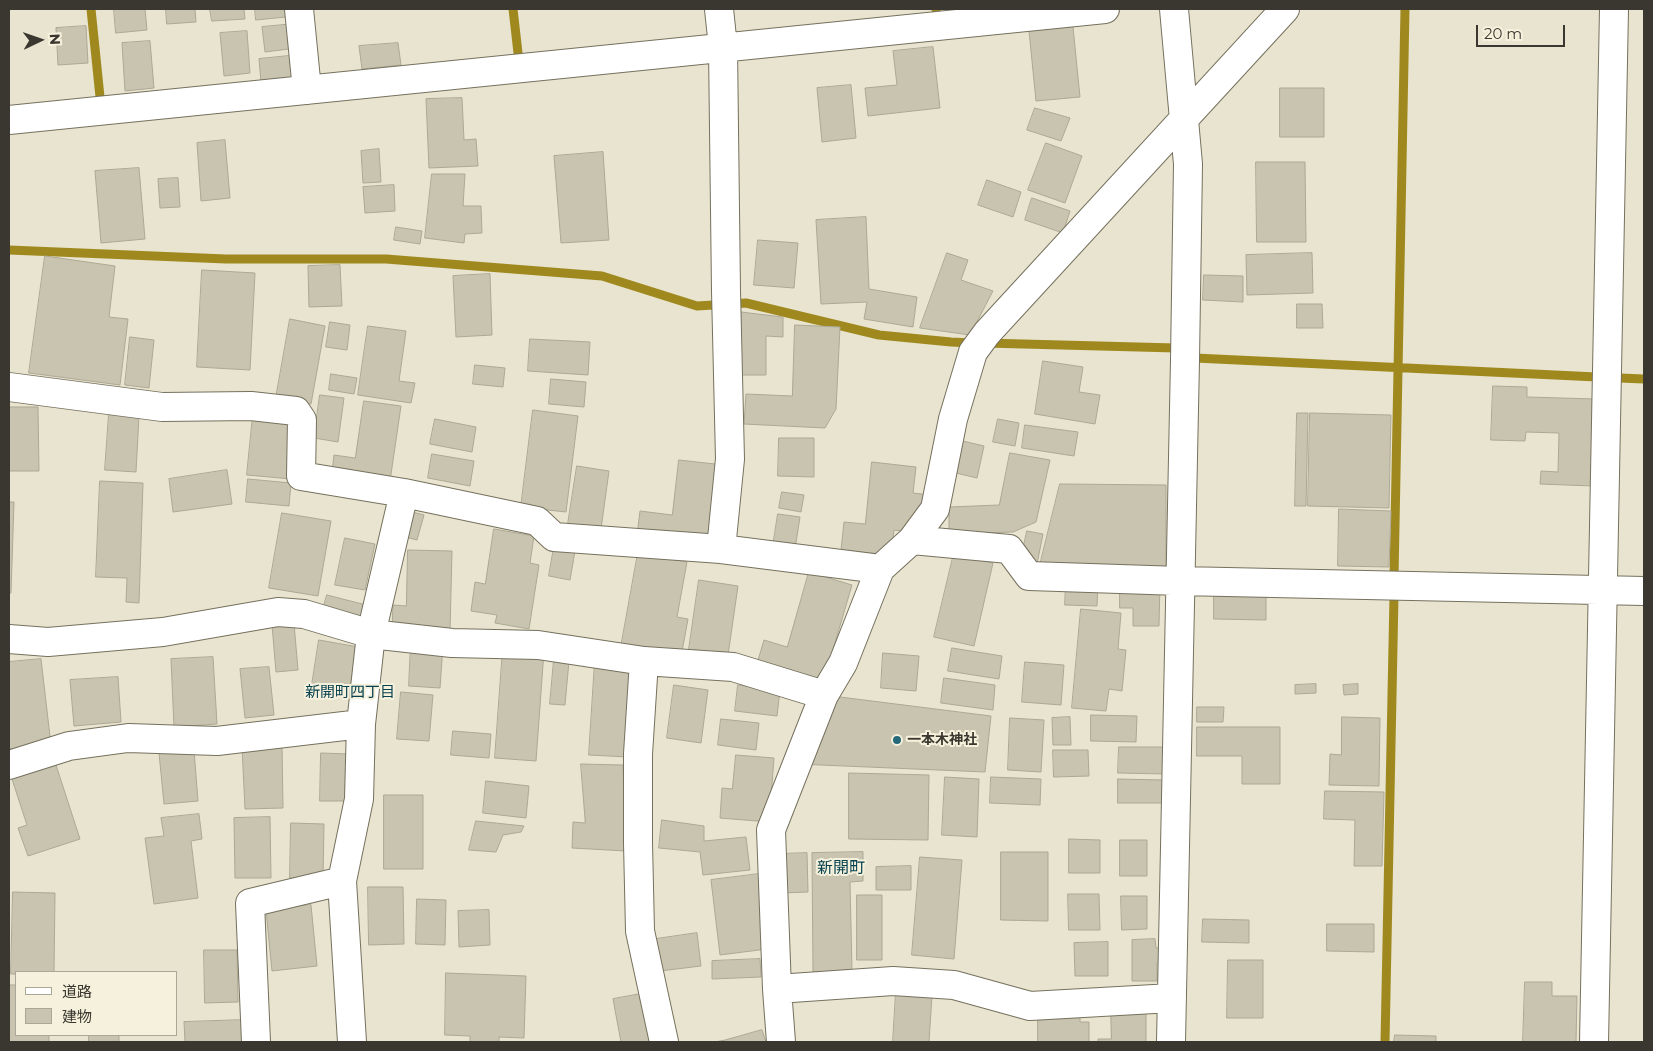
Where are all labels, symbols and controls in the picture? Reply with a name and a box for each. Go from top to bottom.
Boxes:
north arrow [15,15,65,65]
scale bar [1478,15,1567,47]
text: 20 m [1484,24,1522,43]
text: N [46,33,64,45]
district label: 新開町四丁目 [305,684,395,702]
place label: 一本木神社 [907,732,977,748]
marker: 一本木神社 [891,734,903,746]
district label: 新開町 [817,858,865,878]
legend [15,971,178,1036]
text: 道路 [62,982,92,1001]
text: 建物 [62,1007,92,1026]

